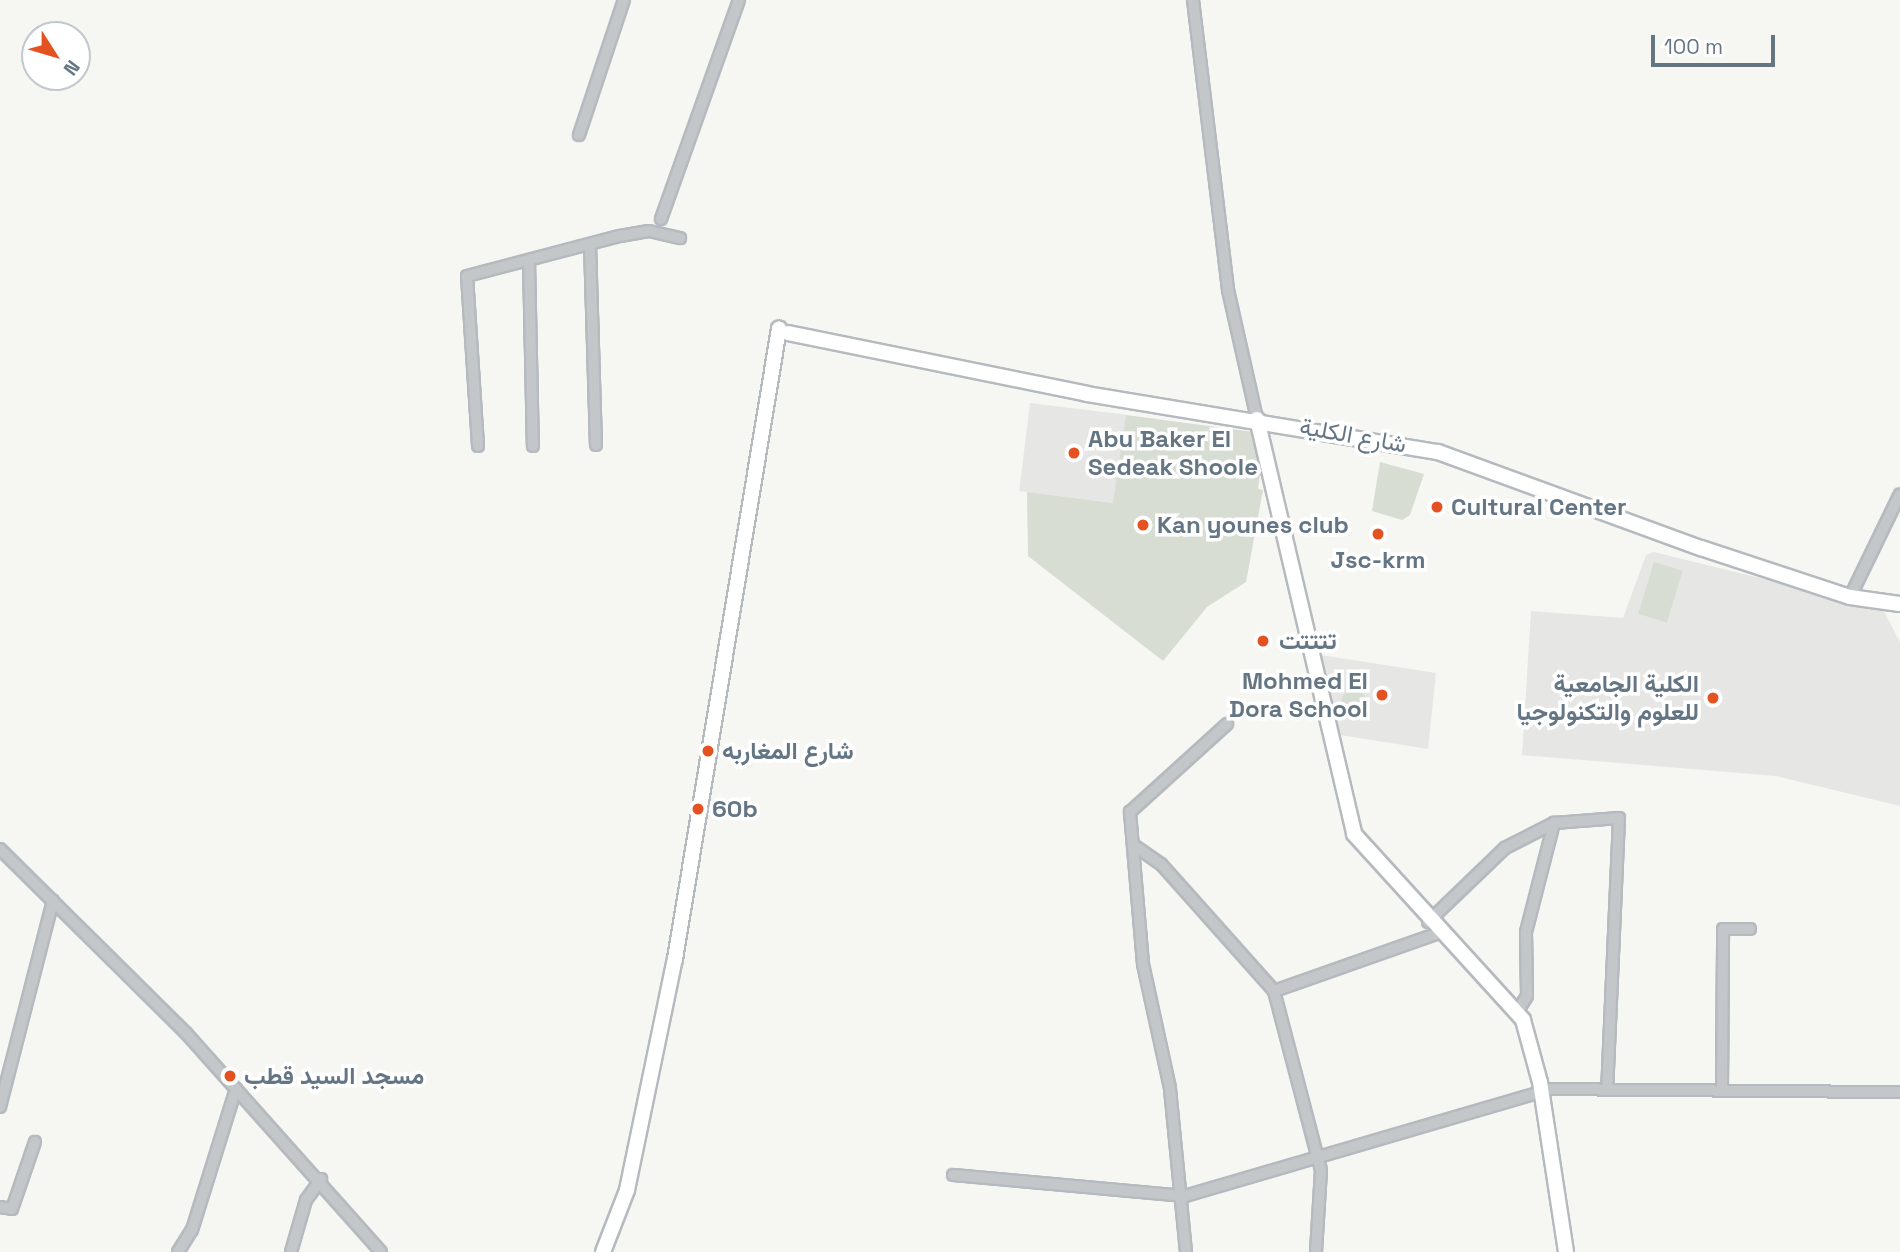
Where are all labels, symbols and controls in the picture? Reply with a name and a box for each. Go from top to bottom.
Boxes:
north arrow [21,21,91,91]
scale bar [1655,21,1779,65]
text: 100 m [1664,33,1723,60]
text: N [58,55,85,80]
street label: شارع الكلية [1297,411,1409,459]
place label: Abu Baker El Sedeak Shoole [1088,425,1258,481]
marker: Abu Baker El Sedeak Shoole [1066,445,1082,461]
place label: Cultural Center [1451,493,1627,521]
marker: Cultural Center [1429,499,1445,515]
place label: Kan younes club [1157,511,1349,539]
marker: Kan younes club [1135,517,1151,533]
marker: Jsc-krm [1370,526,1386,542]
place label: Jsc-krm [1330,546,1426,574]
place label: تتتتت [1279,627,1337,655]
marker: تتتتت [1253,631,1273,651]
place label: Mohmed El Dora School [1229,667,1368,723]
place label: الكلية الجامعية للعلوم والتكنولوجيا [1516,670,1699,726]
marker: Mohmed El Dora School [1374,687,1390,703]
marker: الكلية الجامعية للعلوم والتكنولوجيا [1705,690,1721,706]
place label: شارع المغاربه [722,737,854,765]
marker: شارع المغاربه [700,743,716,759]
place label: 60b [712,795,758,823]
marker: 60b [690,801,706,817]
place label: مسجد السيد قطب [244,1062,424,1090]
marker: مسجد السيد قطب [222,1068,238,1084]

